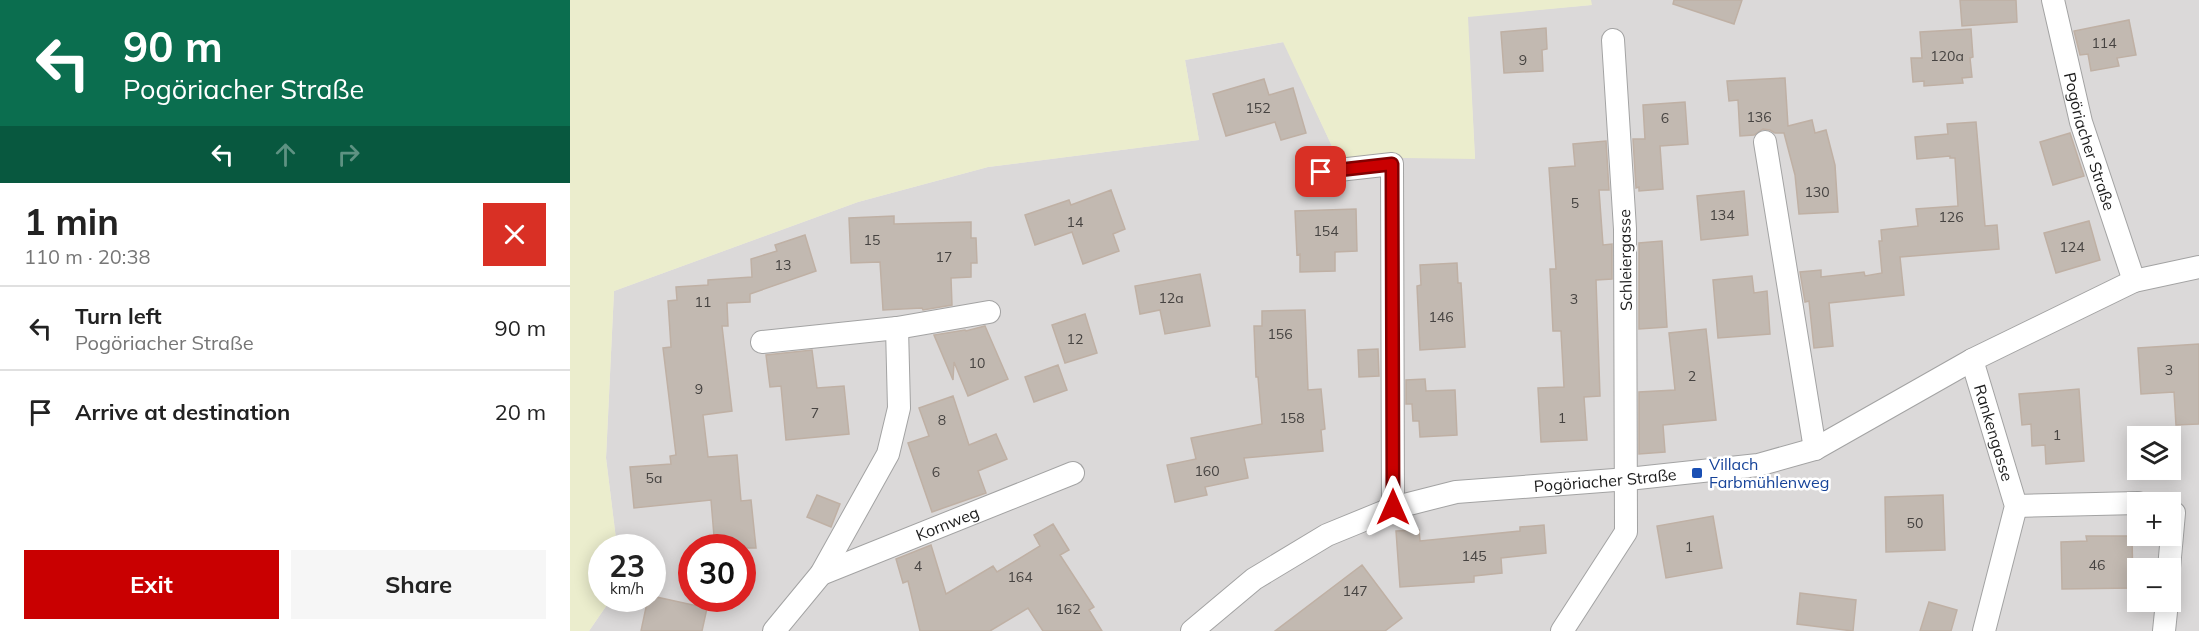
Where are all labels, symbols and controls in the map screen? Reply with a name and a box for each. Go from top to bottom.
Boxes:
text: 90 m [123,20,223,73]
icon: left [24,24,102,102]
house number: 114 [2091,34,2117,52]
house number: 120a [1930,47,1964,65]
house number: 9 [1519,51,1527,69]
street label: Pogöriacher Straße [2060,70,2120,213]
text: Pogöriacher Straße [123,72,364,106]
house number: 152 [1245,99,1271,117]
house number: 136 [1746,108,1772,126]
house number: 6 [1661,109,1669,127]
icon: left [206,138,239,171]
icon: ahead [269,138,302,171]
icon: right [332,138,365,171]
pin [1295,146,1346,197]
icon: arrive [1304,155,1337,188]
house number: 130 [1804,183,1830,201]
house number: 5 [1571,194,1579,212]
text: 1 min [24,199,119,244]
button: close [483,203,546,266]
house number: 134 [1709,206,1735,224]
house number: 126 [1938,208,1964,226]
street label: Schleiergasse [1614,209,1636,311]
house number: 14 [1067,213,1084,231]
house number: 154 [1313,222,1339,240]
house number: 15 [864,231,880,249]
house number: 124 [2059,238,2085,256]
text: 110 m · 20:38 [24,244,150,269]
house number: 17 [936,248,952,266]
house number: 13 [775,256,791,274]
house number: 12a [1158,289,1184,307]
house number: 3 [1570,290,1578,308]
house number: 11 [695,293,711,311]
text: Turn left [75,302,162,330]
house number: 146 [1428,308,1454,326]
icon: left [24,312,57,345]
text: 90 m [495,314,546,342]
house number: 156 [1267,325,1293,343]
text: Pogöriacher Straße [75,330,254,355]
house number: 12 [1067,330,1083,348]
house number: 10 [969,354,985,372]
house number: 3 [2165,361,2173,379]
house number: 2 [1688,367,1696,385]
house number: 9 [695,380,703,398]
street label: Rankengasse [1970,382,2018,484]
icon: arrive [24,396,57,429]
text: Arrive at destination [75,398,290,426]
text: 20 m [495,398,546,426]
house number: 7 [811,404,819,422]
house number: 158 [1279,409,1305,427]
house number: 1 [1558,409,1566,427]
house number: 8 [938,411,946,429]
house number: 1 [2053,426,2061,444]
map controls [2127,426,2181,612]
button: layers [2127,426,2181,480]
place label: Villach Farbmühlenweg [1709,454,1829,492]
house number: 160 [1194,462,1220,480]
house number: 6 [932,463,940,481]
street label: Pogöriacher Straße [1533,464,1677,496]
marker: Villach Farbmühlenweg [1690,466,1704,480]
house number: 5a [646,469,662,487]
position arrow [1361,475,1425,539]
button: + [2127,492,2181,546]
street label: Kornweg [913,502,982,545]
house number: 50 [1907,514,1923,532]
speed limit sign: 30 [678,534,756,612]
house number: 1 [1685,538,1693,556]
text: 23 [609,547,645,585]
house number: 145 [1461,547,1487,565]
button: Exit [24,550,279,619]
button: Share [291,550,546,619]
house number: 46 [2089,556,2105,574]
house number: 4 [914,557,923,575]
button: − [2127,558,2181,612]
house number: 164 [1007,568,1033,586]
text: km/h [610,579,644,598]
house number: 147 [1342,582,1368,600]
house number: 162 [1055,600,1081,618]

